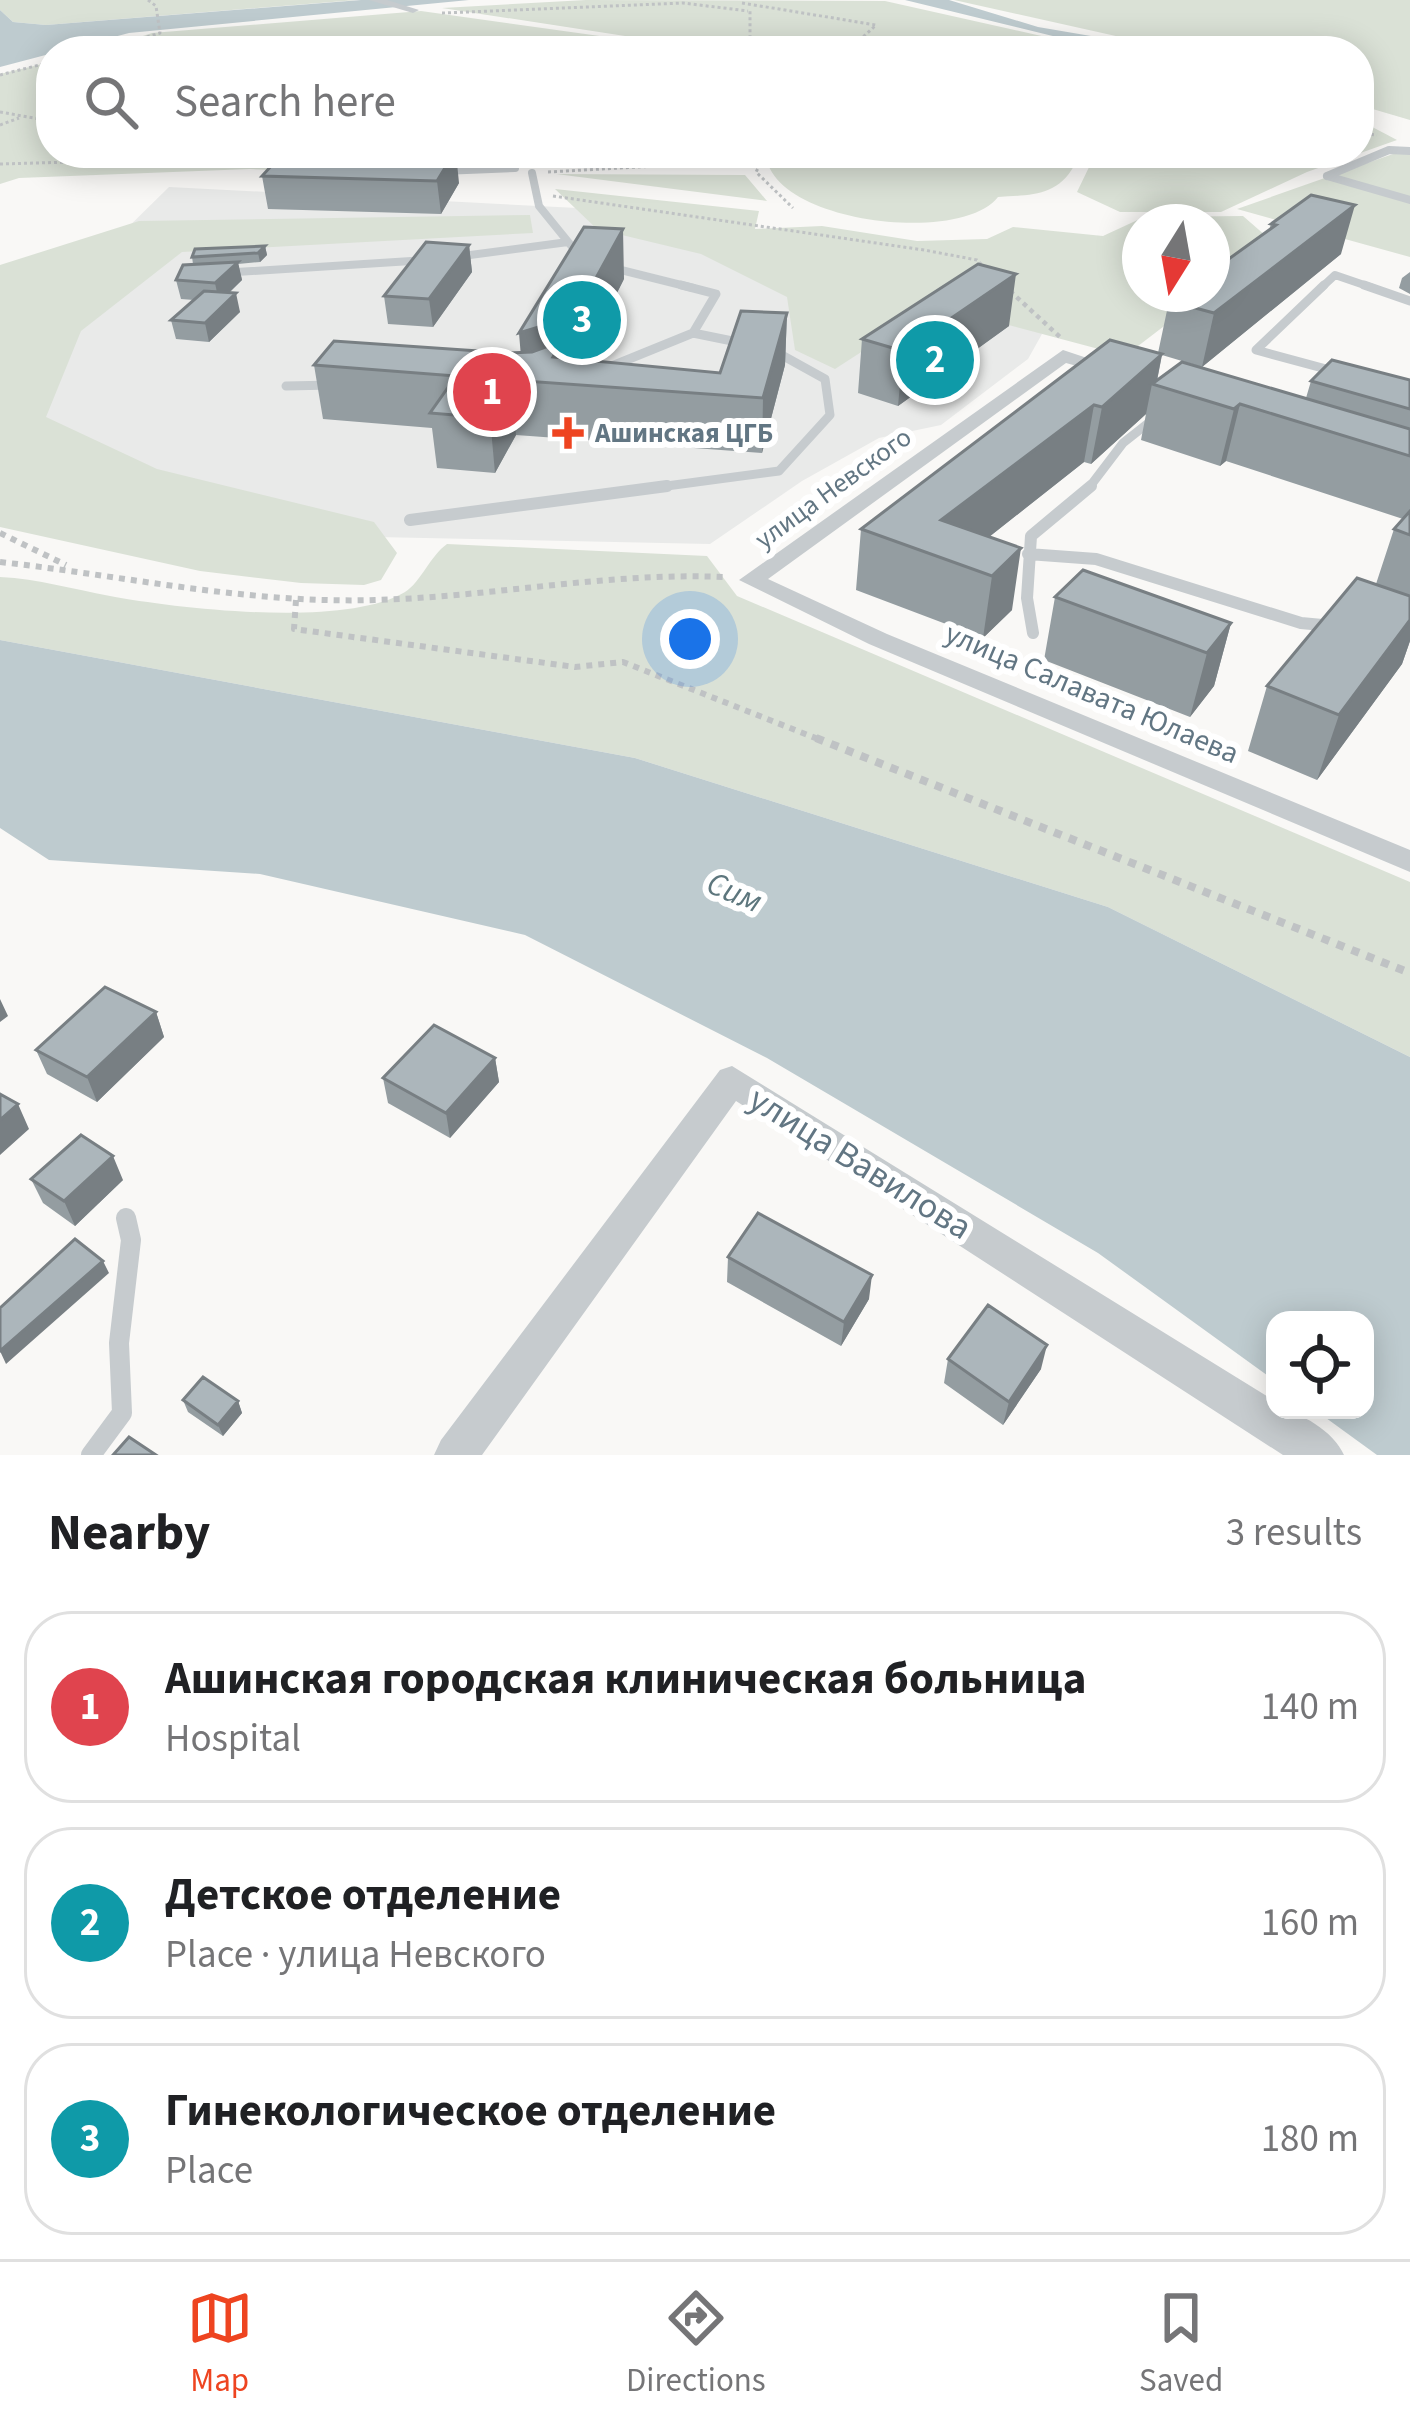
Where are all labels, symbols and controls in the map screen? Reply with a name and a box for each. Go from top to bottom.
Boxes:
search box [36,36,1374,168]
icon: search [78,69,144,135]
text: Search here [174,70,396,134]
north arrow [1122,204,1230,312]
pin: 3 [543,275,621,365]
pin: 2 [896,315,974,405]
pin: 1 [453,347,531,437]
place label: Ашинская ЦГБ [594,414,773,453]
marker: Ашинская ЦГБ [552,417,584,449]
street label: улица Невского [747,418,920,559]
your location [660,609,720,669]
street label: улица Салавата Юлаева [938,612,1245,775]
water label: Сим [699,860,769,925]
street label: улица Вавилова [739,1074,982,1252]
map controls [1266,1311,1374,1419]
button: locate [1266,1311,1374,1419]
text: Nearby [48,1497,210,1569]
text: 3 results [1226,1505,1362,1561]
text: Ашинская городская клиническая больница [165,1647,1086,1711]
text: 1 [80,1679,100,1735]
text: 140 m [1261,1679,1359,1735]
text: Hospital [165,1711,301,1767]
text: Детское отделение [165,1863,561,1927]
text: 2 [80,1895,100,1951]
text: 160 m [1261,1895,1359,1951]
text: Place · улица Невского [165,1927,546,1983]
text: Гинекологическое отделение [165,2079,776,2143]
text: 3 [80,2111,100,2167]
text: 180 m [1261,2111,1359,2167]
text: Place [165,2143,253,2199]
tab: Map [187,2285,253,2404]
tab: Directions [626,2285,766,2404]
tab: Saved [1139,2285,1223,2404]

